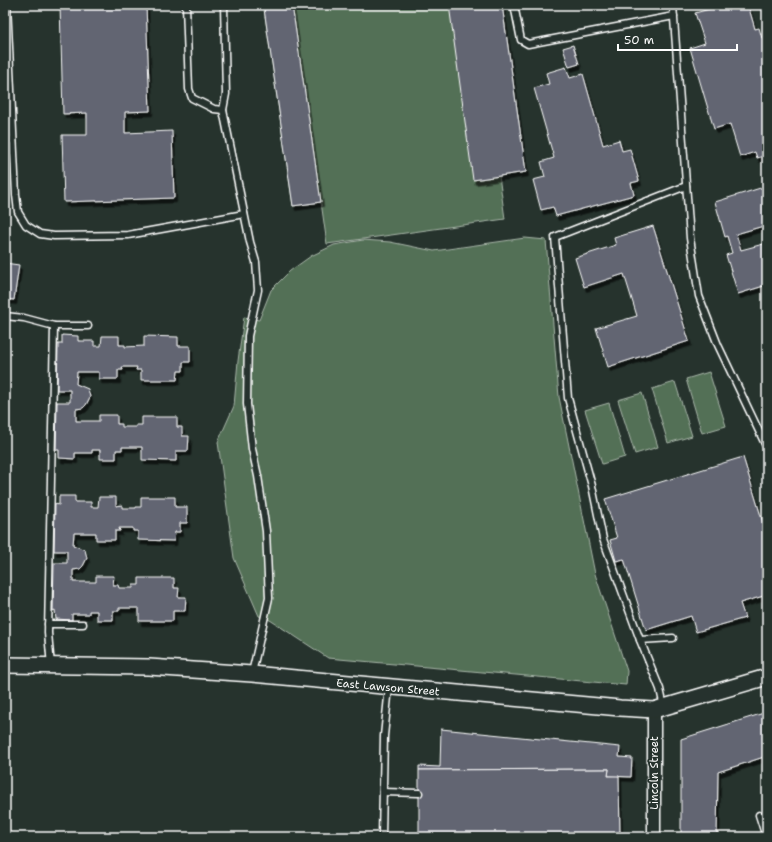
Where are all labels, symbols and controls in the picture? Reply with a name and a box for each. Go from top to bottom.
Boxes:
scale bar [618,26,737,52]
text: 50 m [624,32,654,48]
street label: East Lawson Street [336,675,441,700]
street label: Lincoln Street [647,736,662,810]

